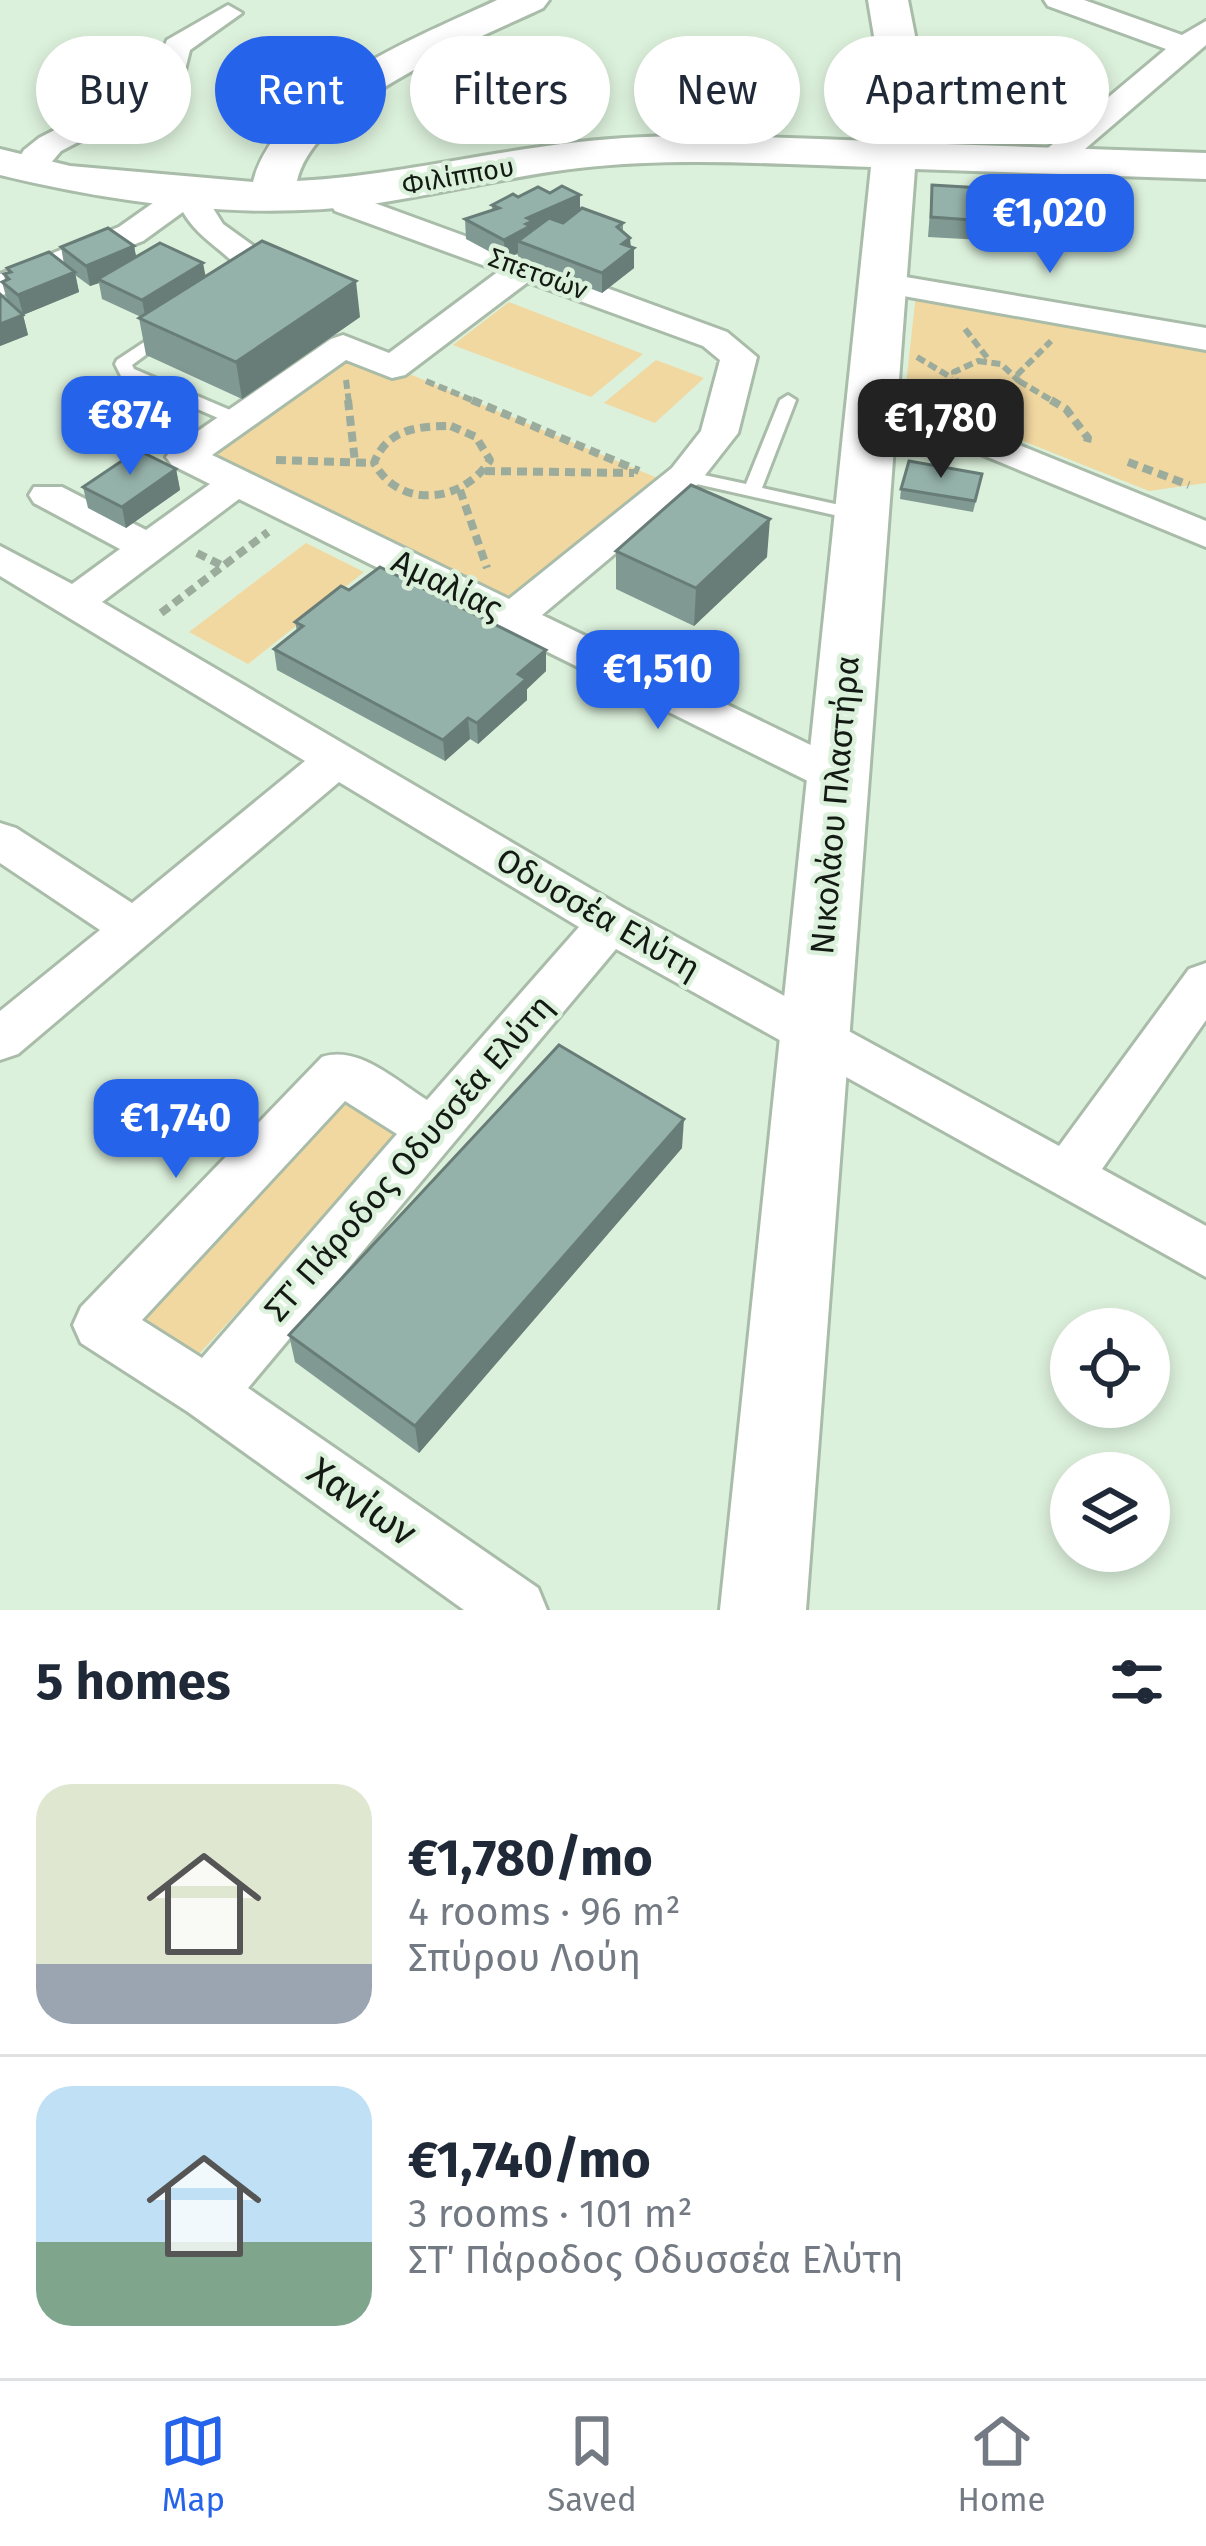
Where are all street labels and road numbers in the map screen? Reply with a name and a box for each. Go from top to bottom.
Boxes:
street label: Φιλίππου [399,150,517,202]
street label: Σπετσών [484,241,592,307]
street label: Αμαλίας [385,541,509,629]
street label: Νικολάου Πλαστήρα [802,654,868,956]
street label: Οδυσσέα Ελύτη [489,839,707,989]
street label: ΣΤ΄ Πάροδος Οδυσσέα Ελύτη [256,987,562,1329]
street label: Χανίων [299,1448,426,1556]

